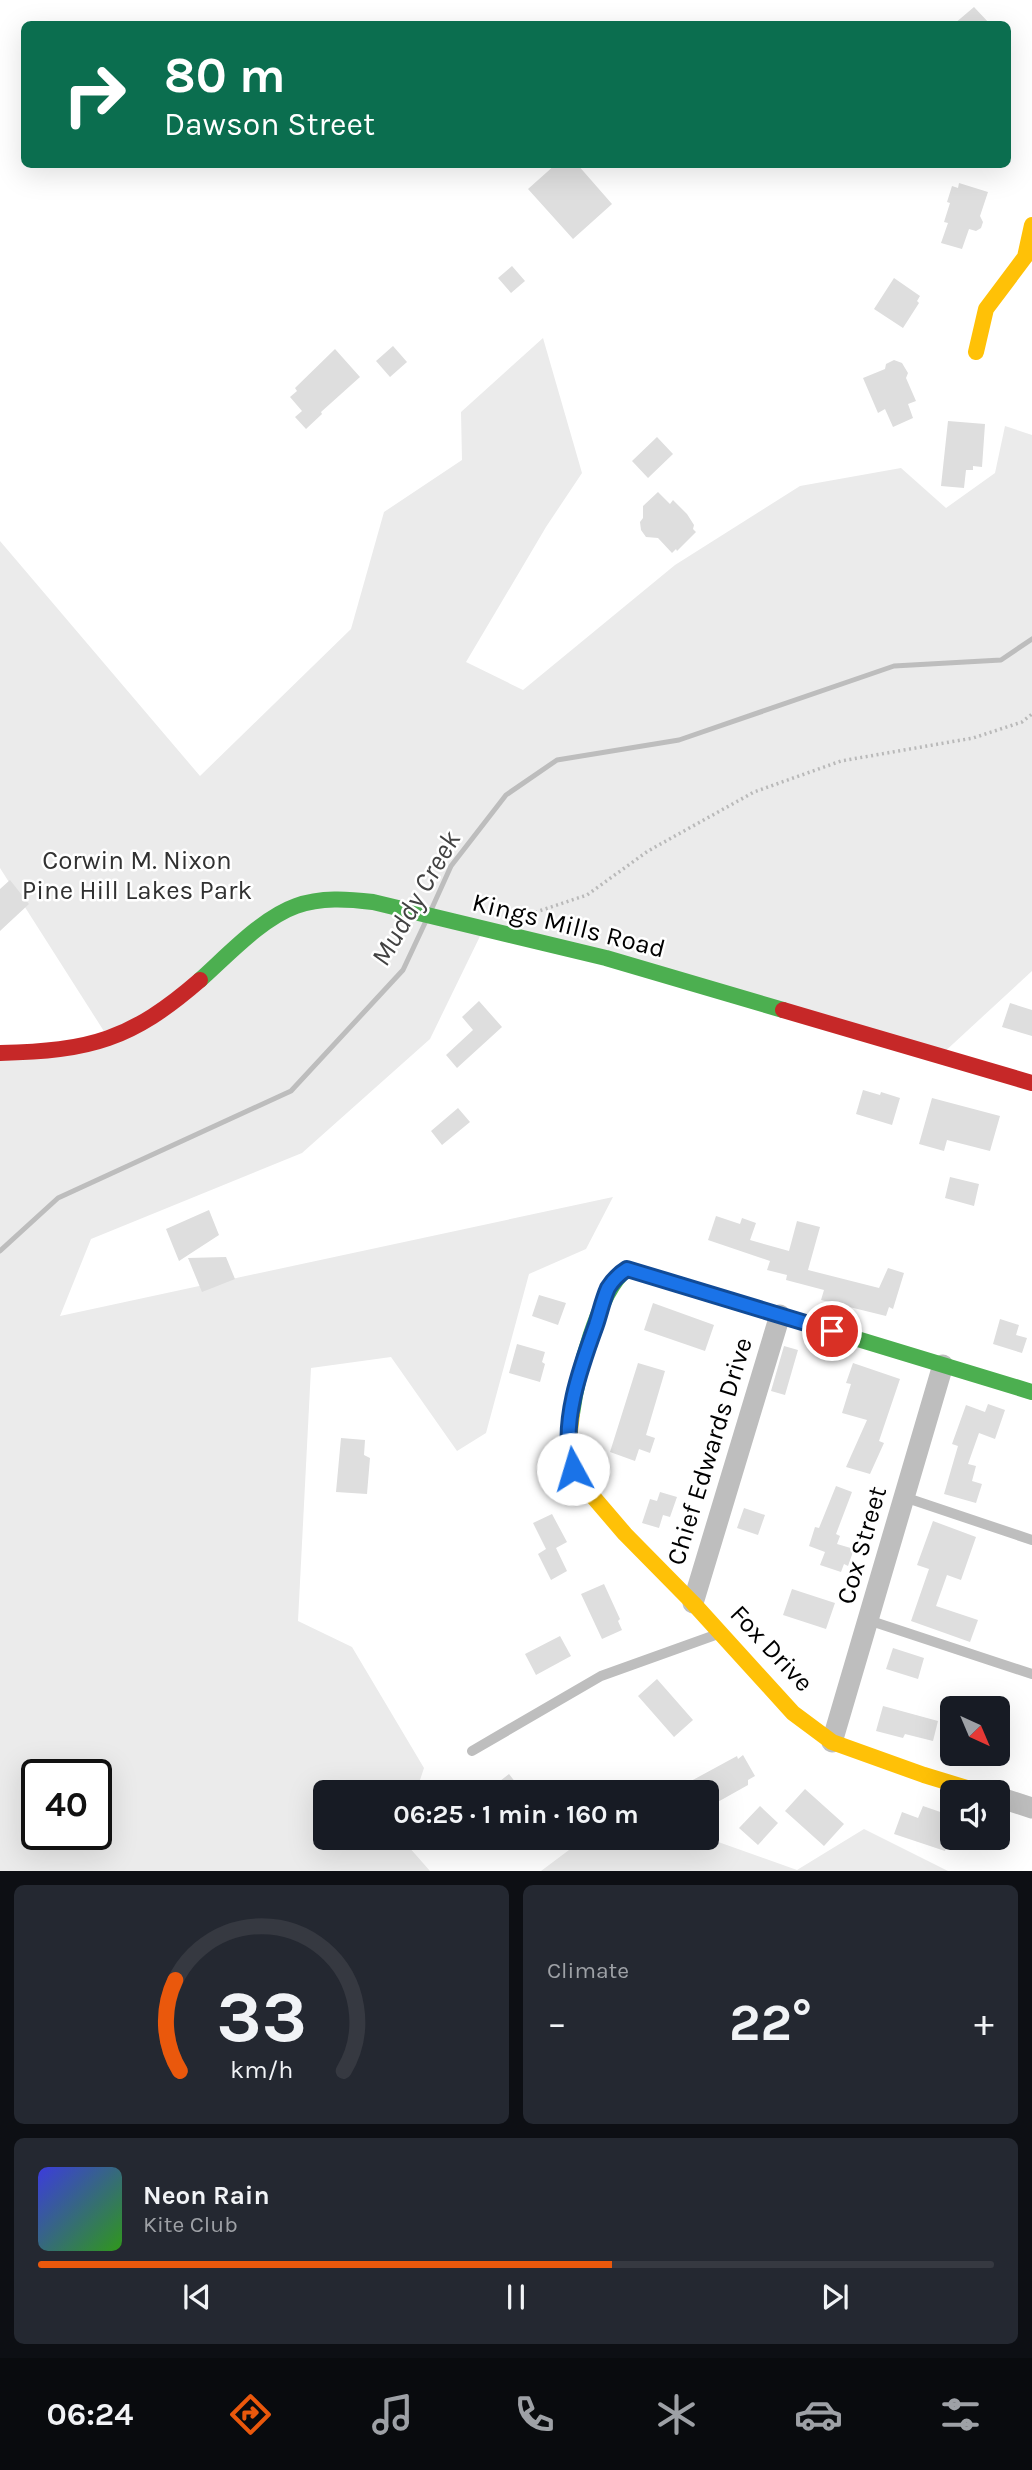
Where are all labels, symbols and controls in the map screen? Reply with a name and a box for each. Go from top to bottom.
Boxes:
text: 80 m [164,47,286,104]
icon: right [49,49,140,140]
text: Dawson Street [164,106,375,143]
water label: Muddy Creek [364,824,468,971]
park label: Corwin M. Nixon Pine Hill Lakes Park [22,845,252,906]
street label: Kings Mills Road [469,887,669,964]
pin [802,1301,862,1361]
icon: arrive [813,1312,851,1350]
street label: Chief Edwards Drive [660,1334,759,1569]
position arrow [536,1432,610,1506]
street label: Cox Street [830,1483,893,1608]
street label: Fox Drive [724,1599,820,1698]
north arrow [940,1696,1010,1766]
map controls [940,1696,1010,1850]
speed limit sign: 40 [21,1759,112,1850]
button: sound [940,1780,1010,1850]
text: 06:25 · 1 min · 160 m [393,1799,639,1830]
text: Climate [547,1957,629,1984]
text: 33 [216,1974,307,2059]
text: 22° [729,1992,812,2053]
text: − [547,2001,567,2046]
text: + [974,2001,994,2046]
text: km/h [230,2054,293,2083]
text: Neon Rain [143,2180,270,2211]
text: Kite Club [143,2211,238,2238]
icon: previous [178,2278,216,2316]
icon: pause [497,2278,535,2316]
icon: next [816,2278,854,2316]
icon: directions [226,2390,275,2439]
icon: music [368,2390,417,2439]
icon: phone [510,2390,559,2439]
icon: climate [652,2390,701,2439]
icon: car [794,2390,843,2439]
icon: filters [936,2390,985,2439]
text: 06:24 [47,2396,133,2433]

